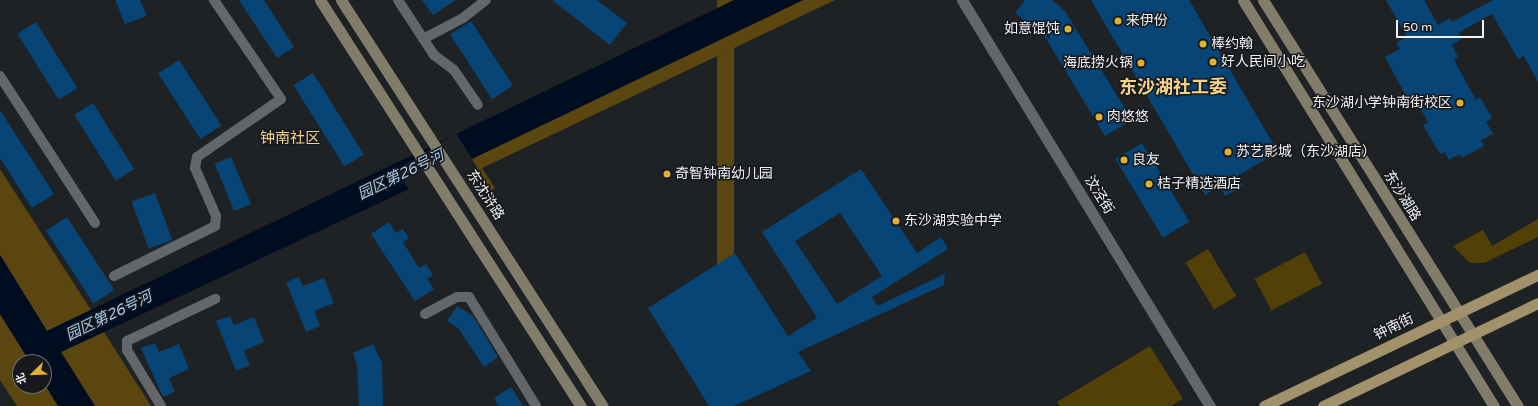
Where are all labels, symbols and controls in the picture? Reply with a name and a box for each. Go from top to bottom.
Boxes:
scale bar [1398,12,1486,38]
place label: 来伊份 [1126,13,1168,29]
marker: 来伊份 [1113,16,1123,26]
text: 50 m [1403,20,1432,34]
place label: 如意馄饨 [1004,21,1060,37]
marker: 如意馄饨 [1063,24,1073,34]
place label: 棒约翰 [1211,36,1253,52]
marker: 棒约翰 [1198,39,1208,49]
place label: 好人民间小吃 [1221,54,1305,70]
place label: 海底捞火锅 [1063,55,1133,71]
marker: 好人民间小吃 [1208,57,1218,67]
marker: 海底捞火锅 [1136,58,1146,68]
district label: 东沙湖社工委 [1119,76,1227,98]
place label: 东沙湖小学钟南街校区 [1312,95,1452,111]
marker: 东沙湖小学钟南街校区 [1455,98,1465,108]
place label: 肉悠悠 [1107,109,1149,125]
marker: 肉悠悠 [1094,112,1104,122]
district label: 钟南社区 [260,130,320,148]
place label: 苏艺影城（东沙湖店） [1236,144,1376,160]
water label: 园区第26号河 [355,146,447,204]
marker: 苏艺影城（东沙湖店） [1223,147,1233,157]
place label: 良友 [1132,152,1160,168]
marker: 良友 [1119,155,1129,165]
place label: 奇智钟南幼儿园 [675,166,773,182]
street label: 东沈浒路 [463,167,507,223]
street label: 东沙湖路 [1380,168,1424,224]
marker: 奇智钟南幼儿园 [662,169,672,179]
street label: 汶泾街 [1081,173,1117,217]
place label: 桔子精选酒店 [1157,176,1241,192]
marker: 桔子精选酒店 [1144,179,1154,189]
place label: 东沙湖实验中学 [904,213,1002,229]
marker: 东沙湖实验中学 [891,216,901,226]
water label: 园区第26号河 [63,287,155,345]
street label: 钟南街 [1371,310,1417,344]
north arrow [12,354,52,394]
text: 北 [13,371,30,386]

